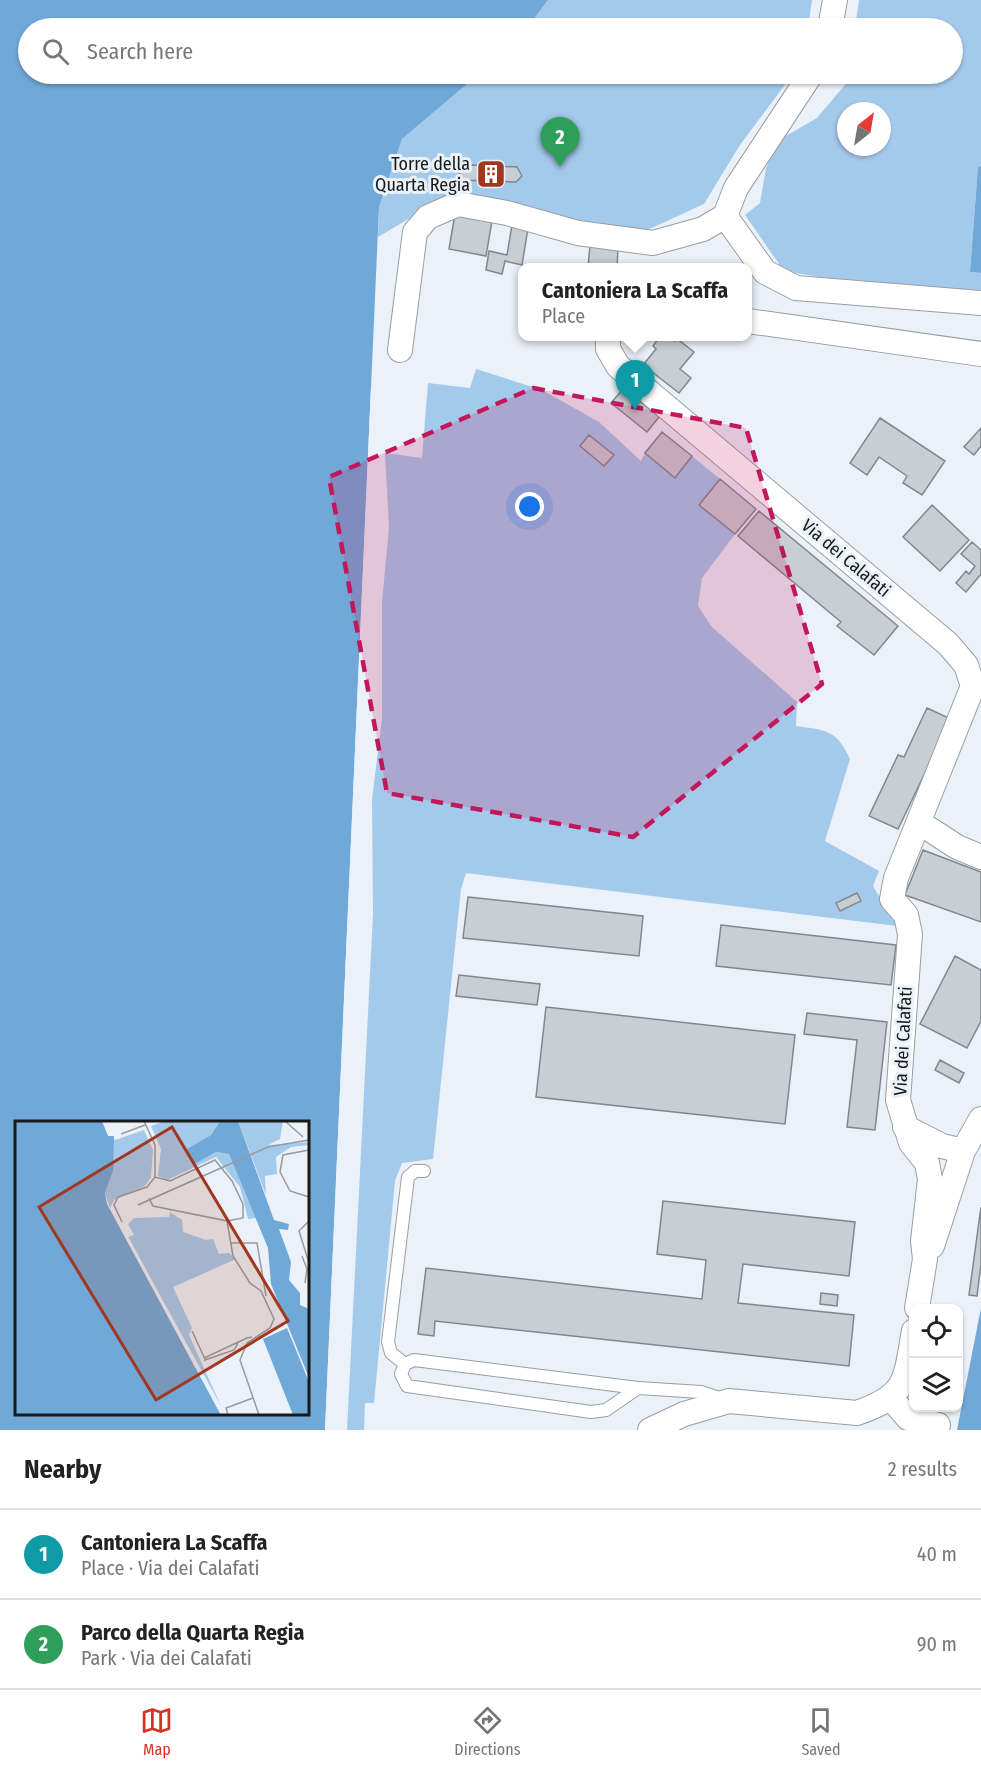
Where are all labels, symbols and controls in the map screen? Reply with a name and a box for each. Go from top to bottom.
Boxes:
search box [18,18,963,84]
icon: search [39,35,72,68]
text: Search here [87,38,193,65]
north arrow [837,102,891,156]
pin: 2 [540,118,580,167]
place label: Torre della Quarta Regia [375,153,470,196]
building icon: Torre della Quarta Regia [475,158,507,190]
popup [518,263,752,341]
text: Cantoniera La Scaffa [542,277,728,304]
text: Place [542,304,585,328]
pin: 1 [616,360,654,410]
your location [515,492,544,521]
street label: Via dei Calafati [797,514,895,602]
street label: Via dei Calafati [889,986,917,1096]
inset map [15,1121,309,1415]
map controls [909,1304,963,1412]
button: locate [909,1304,963,1358]
button: layers [909,1358,963,1412]
text: Nearby [24,1454,101,1485]
text: 2 results [888,1457,957,1481]
text: Cantoniera La Scaffa [81,1529,267,1556]
text: 1 [39,1542,48,1566]
text: 40 m [917,1542,957,1566]
text: Place · Via dei Calafati [81,1556,260,1580]
text: Parco della Quarta Regia [81,1619,304,1646]
text: 2 [39,1632,48,1656]
text: 90 m [917,1632,957,1656]
text: Park · Via dei Calafati [81,1646,252,1670]
tab: Map [140,1704,173,1759]
tab: Directions [454,1704,521,1759]
tab: Saved [801,1704,841,1759]

